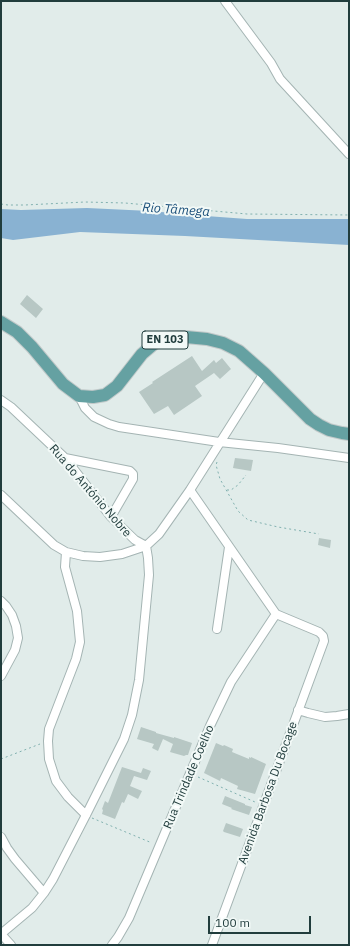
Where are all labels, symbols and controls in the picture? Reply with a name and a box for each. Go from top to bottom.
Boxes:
water label: Rio Tâmega [142,200,210,220]
road number: EN 103 [142,331,188,349]
street label: Rua do António Nobre [46,442,134,540]
street label: Avenida Barbosa Du Bocage [235,720,301,866]
street label: Rua Trindade Coelho [161,723,217,831]
scale bar [210,908,313,934]
text: 100 m [215,915,250,930]

